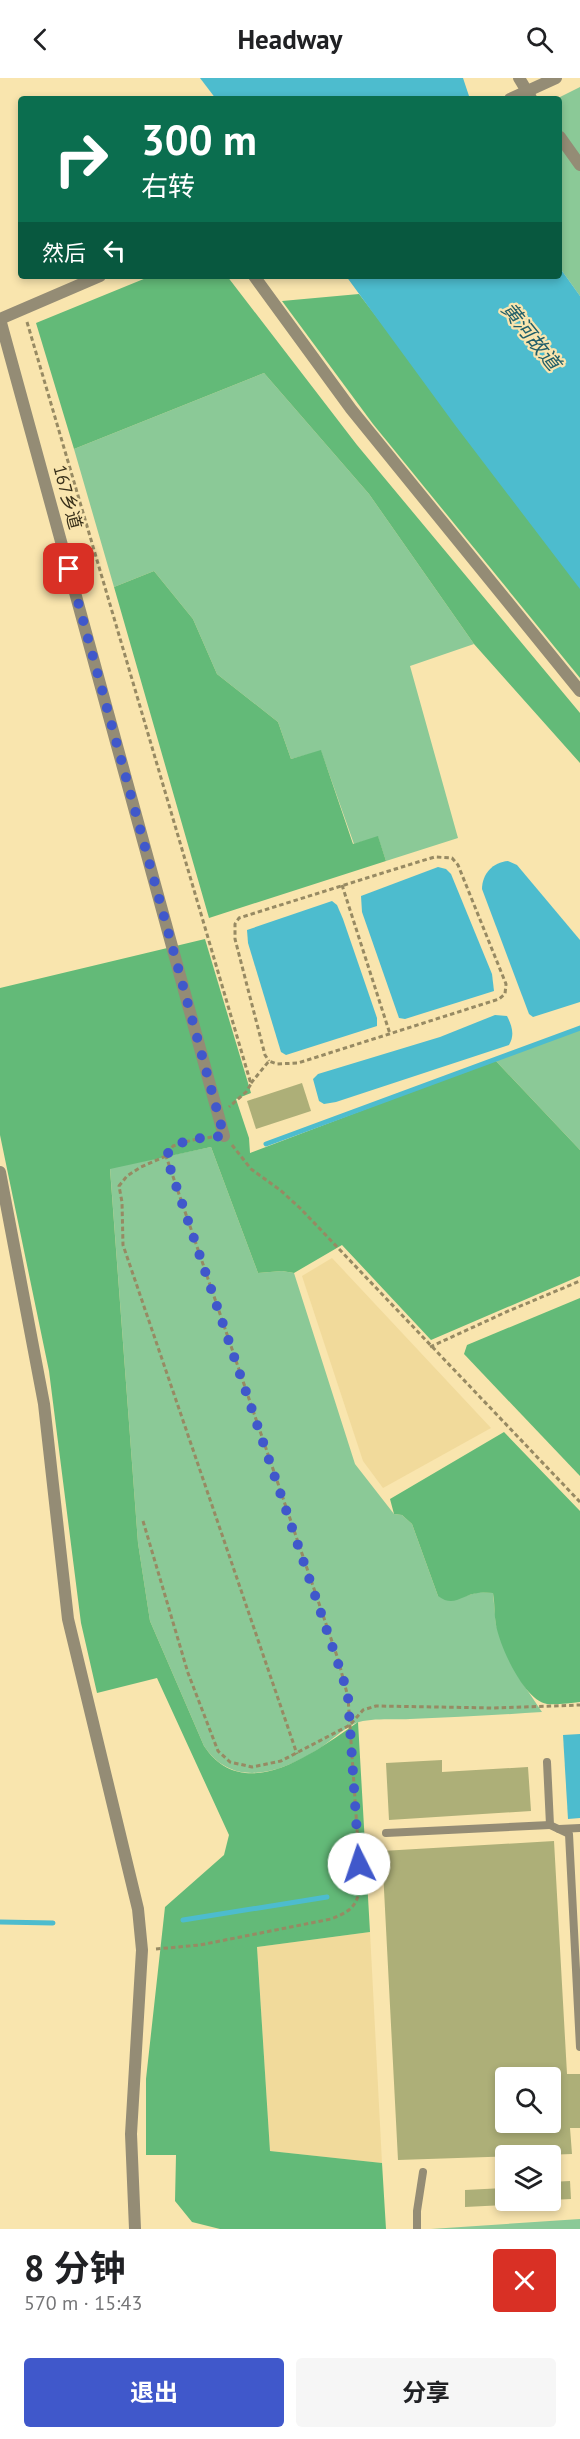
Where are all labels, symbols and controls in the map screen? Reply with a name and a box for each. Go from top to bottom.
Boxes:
text: Headway [237,22,343,56]
icon: back [24,23,57,56]
icon: search [523,23,556,56]
text: 300 m [141,112,257,167]
icon: right [42,120,120,198]
text: 右转 [141,169,195,203]
icon: left [98,234,131,267]
text: 然后 [42,239,86,267]
water label: 黄河故道 [496,297,568,378]
street label: 167乡道 [48,462,88,532]
pin [43,543,94,594]
icon: arrive [52,552,85,585]
position arrow [327,1832,391,1896]
map controls [495,2067,561,2211]
button: search [495,2067,561,2133]
button: layers [495,2145,561,2211]
text: 8 分钟 [24,2244,126,2291]
button: close [493,2249,556,2312]
text: 570 m · 15:43 [24,2290,142,2316]
button: 退出 [24,2358,284,2427]
button: 分享 [296,2358,556,2427]

